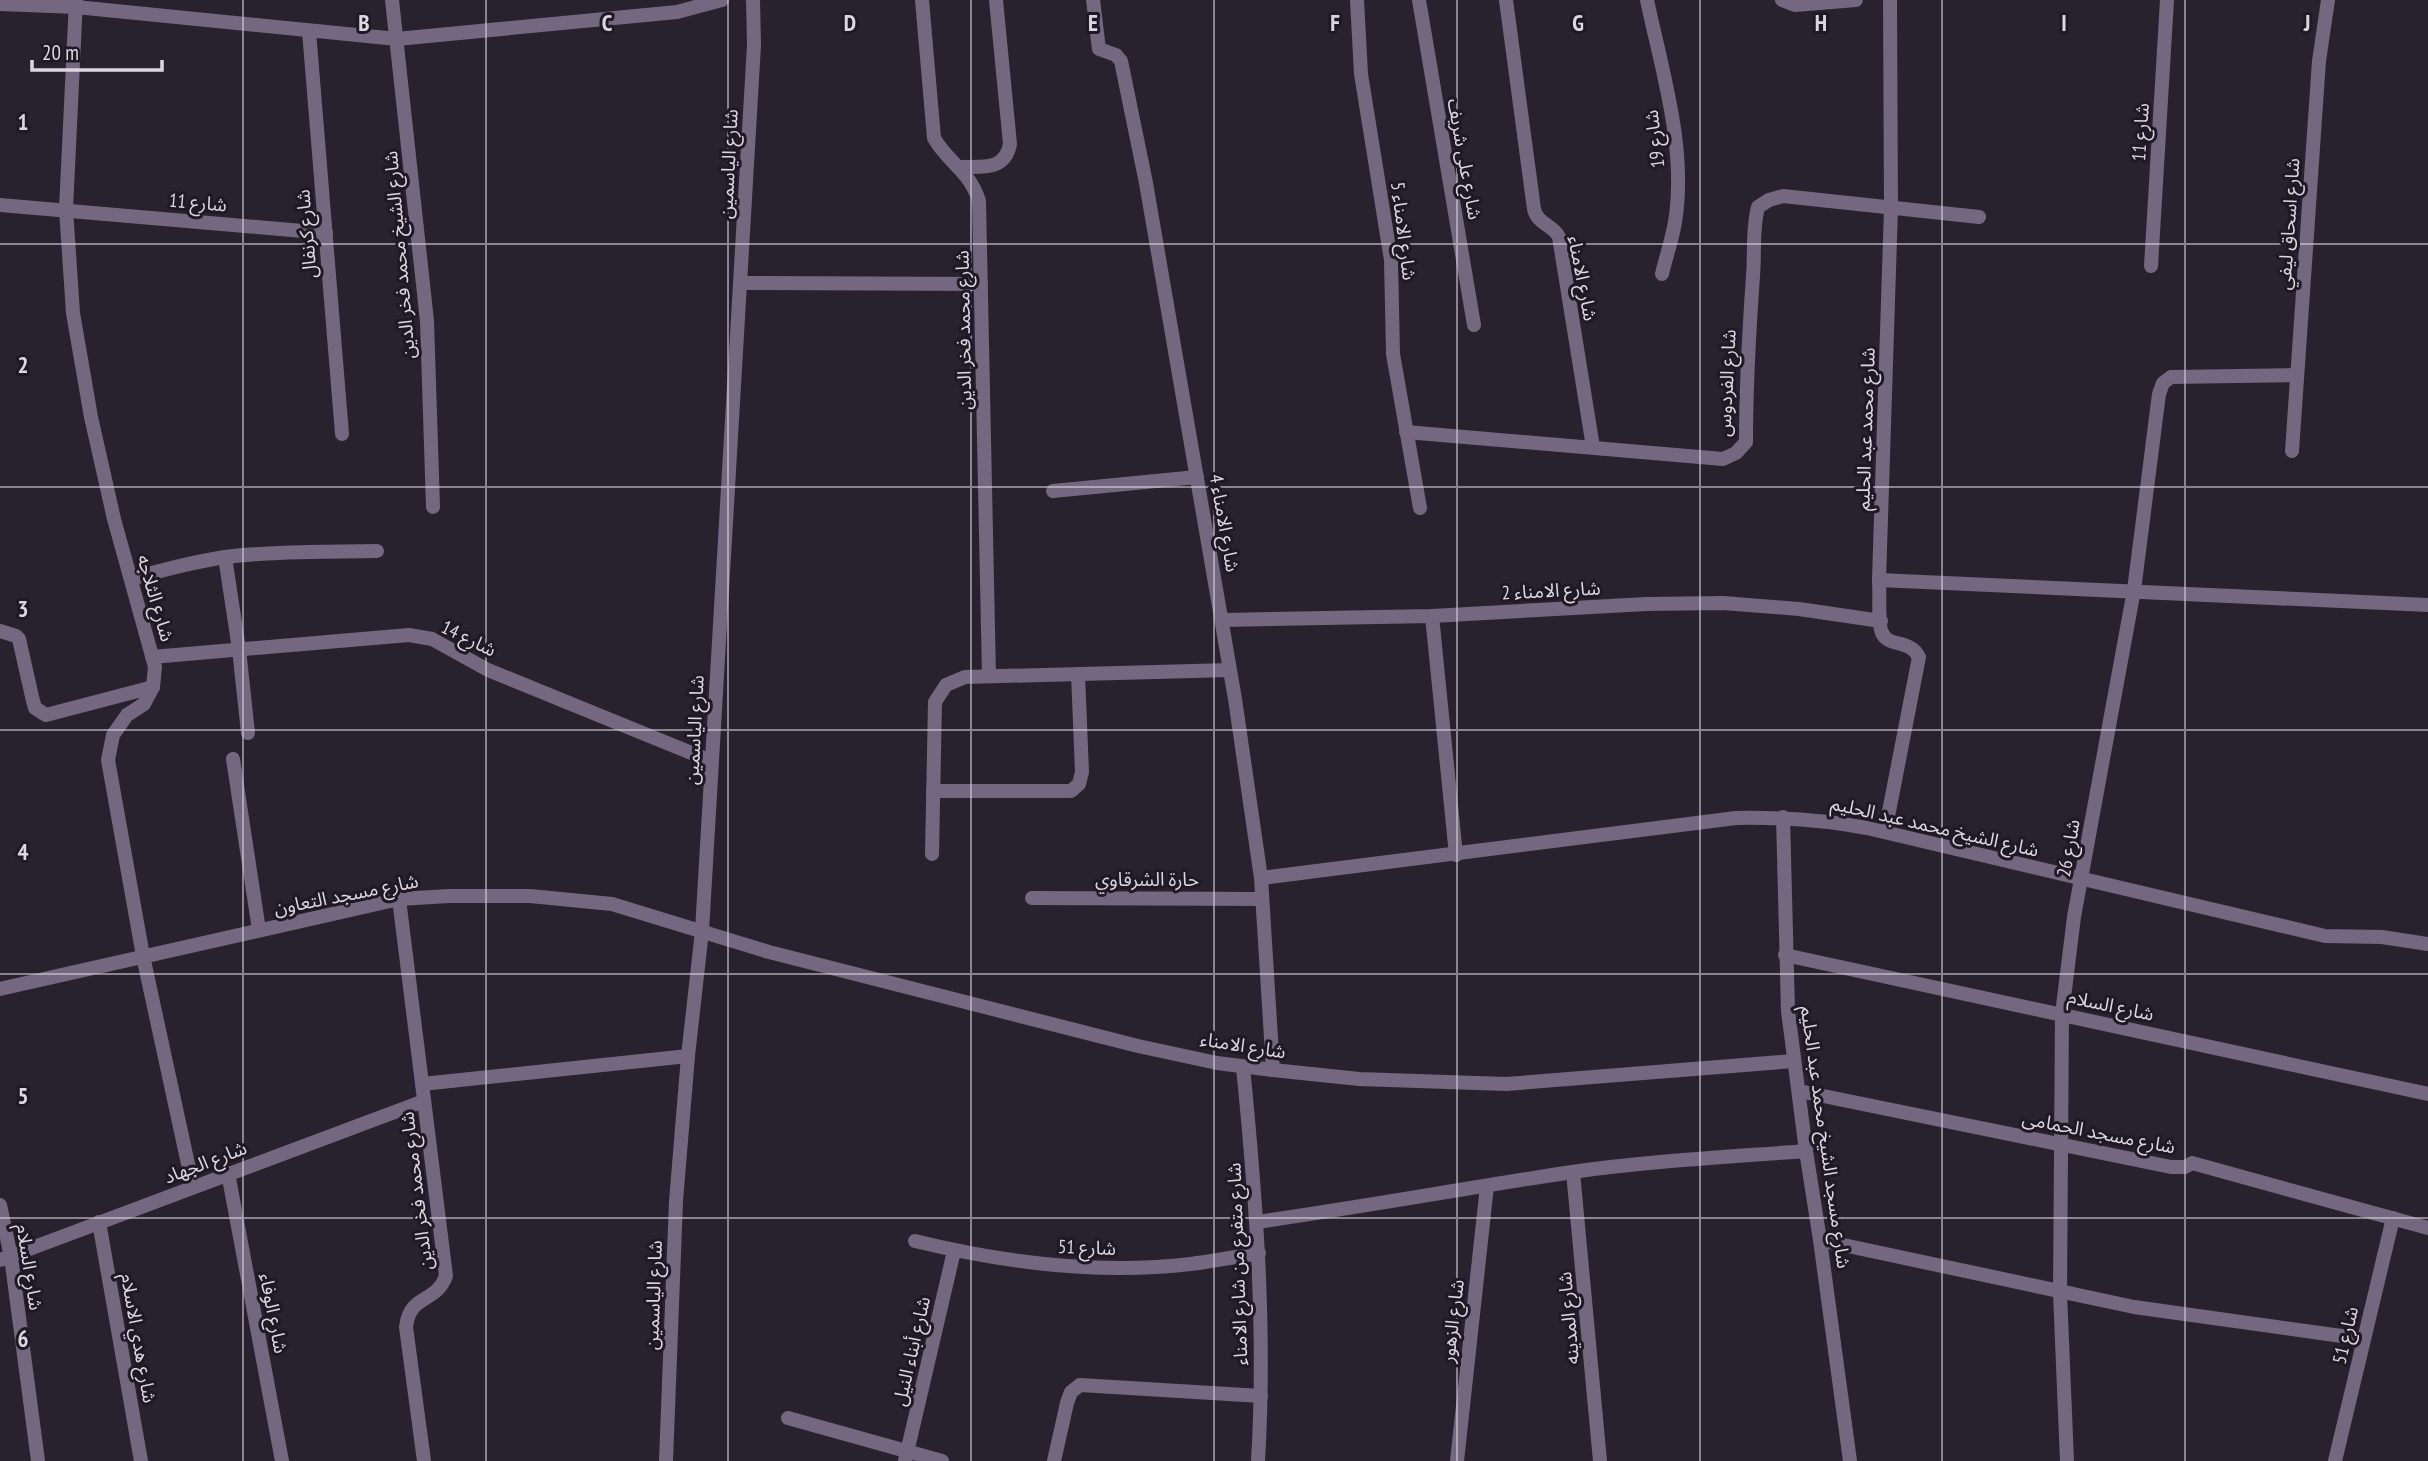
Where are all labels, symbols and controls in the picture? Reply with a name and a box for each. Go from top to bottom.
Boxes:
text: B [358,8,370,37]
text: C [602,8,613,37]
text: D [844,8,856,37]
text: E [1088,8,1098,37]
text: F [1330,8,1340,37]
text: G [1572,8,1584,37]
text: H [1815,8,1827,37]
text: I [2061,8,2067,37]
text: J [2303,8,2310,37]
scale bar [32,28,161,72]
text: 20 m [42,39,79,66]
street label: شارع على شريف [1441,96,1487,222]
street label: شارع 11 [2126,102,2156,162]
text: 1 [18,107,29,136]
street label: شارع الياسمين [713,108,745,220]
street label: شارع 19 [1639,108,1671,169]
street label: شارع الشيخ محمد فخر الدين [378,150,423,360]
street label: شارع اسحاق ليفي [2271,157,2308,291]
street label: شارع الامناء 5 [1384,180,1422,282]
street label: شارع 11 [168,188,228,218]
street label: شارع كرنفال [290,188,324,279]
street label: شارع الامناء [1561,233,1603,323]
street label: شارع محمد فخر الدين [950,250,978,410]
street label: شارع الفردوس [1711,329,1743,437]
street label: شارع محمد عبد الحليم [1850,347,1883,511]
text: 2 [18,350,29,379]
street label: شارع الامناء 4 [1203,472,1245,574]
street label: شارع الثلاجه [130,552,180,645]
street label: شارع الامناء 2 [1501,575,1601,607]
text: 3 [18,594,29,623]
street label: شارع 14 [437,614,500,663]
street label: شارع الياسمين [679,674,711,786]
street label: شارع الشيخ محمد عبد الحليم [1828,790,2041,865]
street label: شارع 26 [2051,817,2087,879]
text: 4 [18,837,29,866]
street label: حارة الشرقاوي [1095,867,1199,894]
street label: شارع مسجد التعاون [272,868,421,922]
street label: شارع السلام [2065,984,2156,1029]
street label: شارع مسجد الشيخ محمد عبد الحليم [1793,1004,1856,1270]
street label: شارع الامناء [1198,1026,1288,1066]
text: 5 [18,1081,29,1110]
street label: شارع مسجد الحمامى [2020,1105,2178,1161]
street label: شارع محمد فخر الدين [394,1110,440,1272]
street label: شارع الجهاد [160,1135,251,1191]
street label: شارع متفرع من شارع الامناء [1221,1162,1255,1366]
street label: شارع السلام [8,1222,49,1312]
street label: شارع 51 [1057,1234,1116,1262]
street label: شارع الياسمين [639,1240,669,1350]
street label: شارع المدينه [1552,1270,1586,1365]
street label: شارع هدي الاسلام [112,1271,162,1405]
street label: شارع الوفاء [252,1271,294,1356]
street label: شارع الزهور [1435,1278,1471,1365]
street label: شارع أبناء النيل [887,1294,937,1408]
street label: شارع 51 [2327,1304,2365,1366]
text: 6 [18,1324,29,1353]

